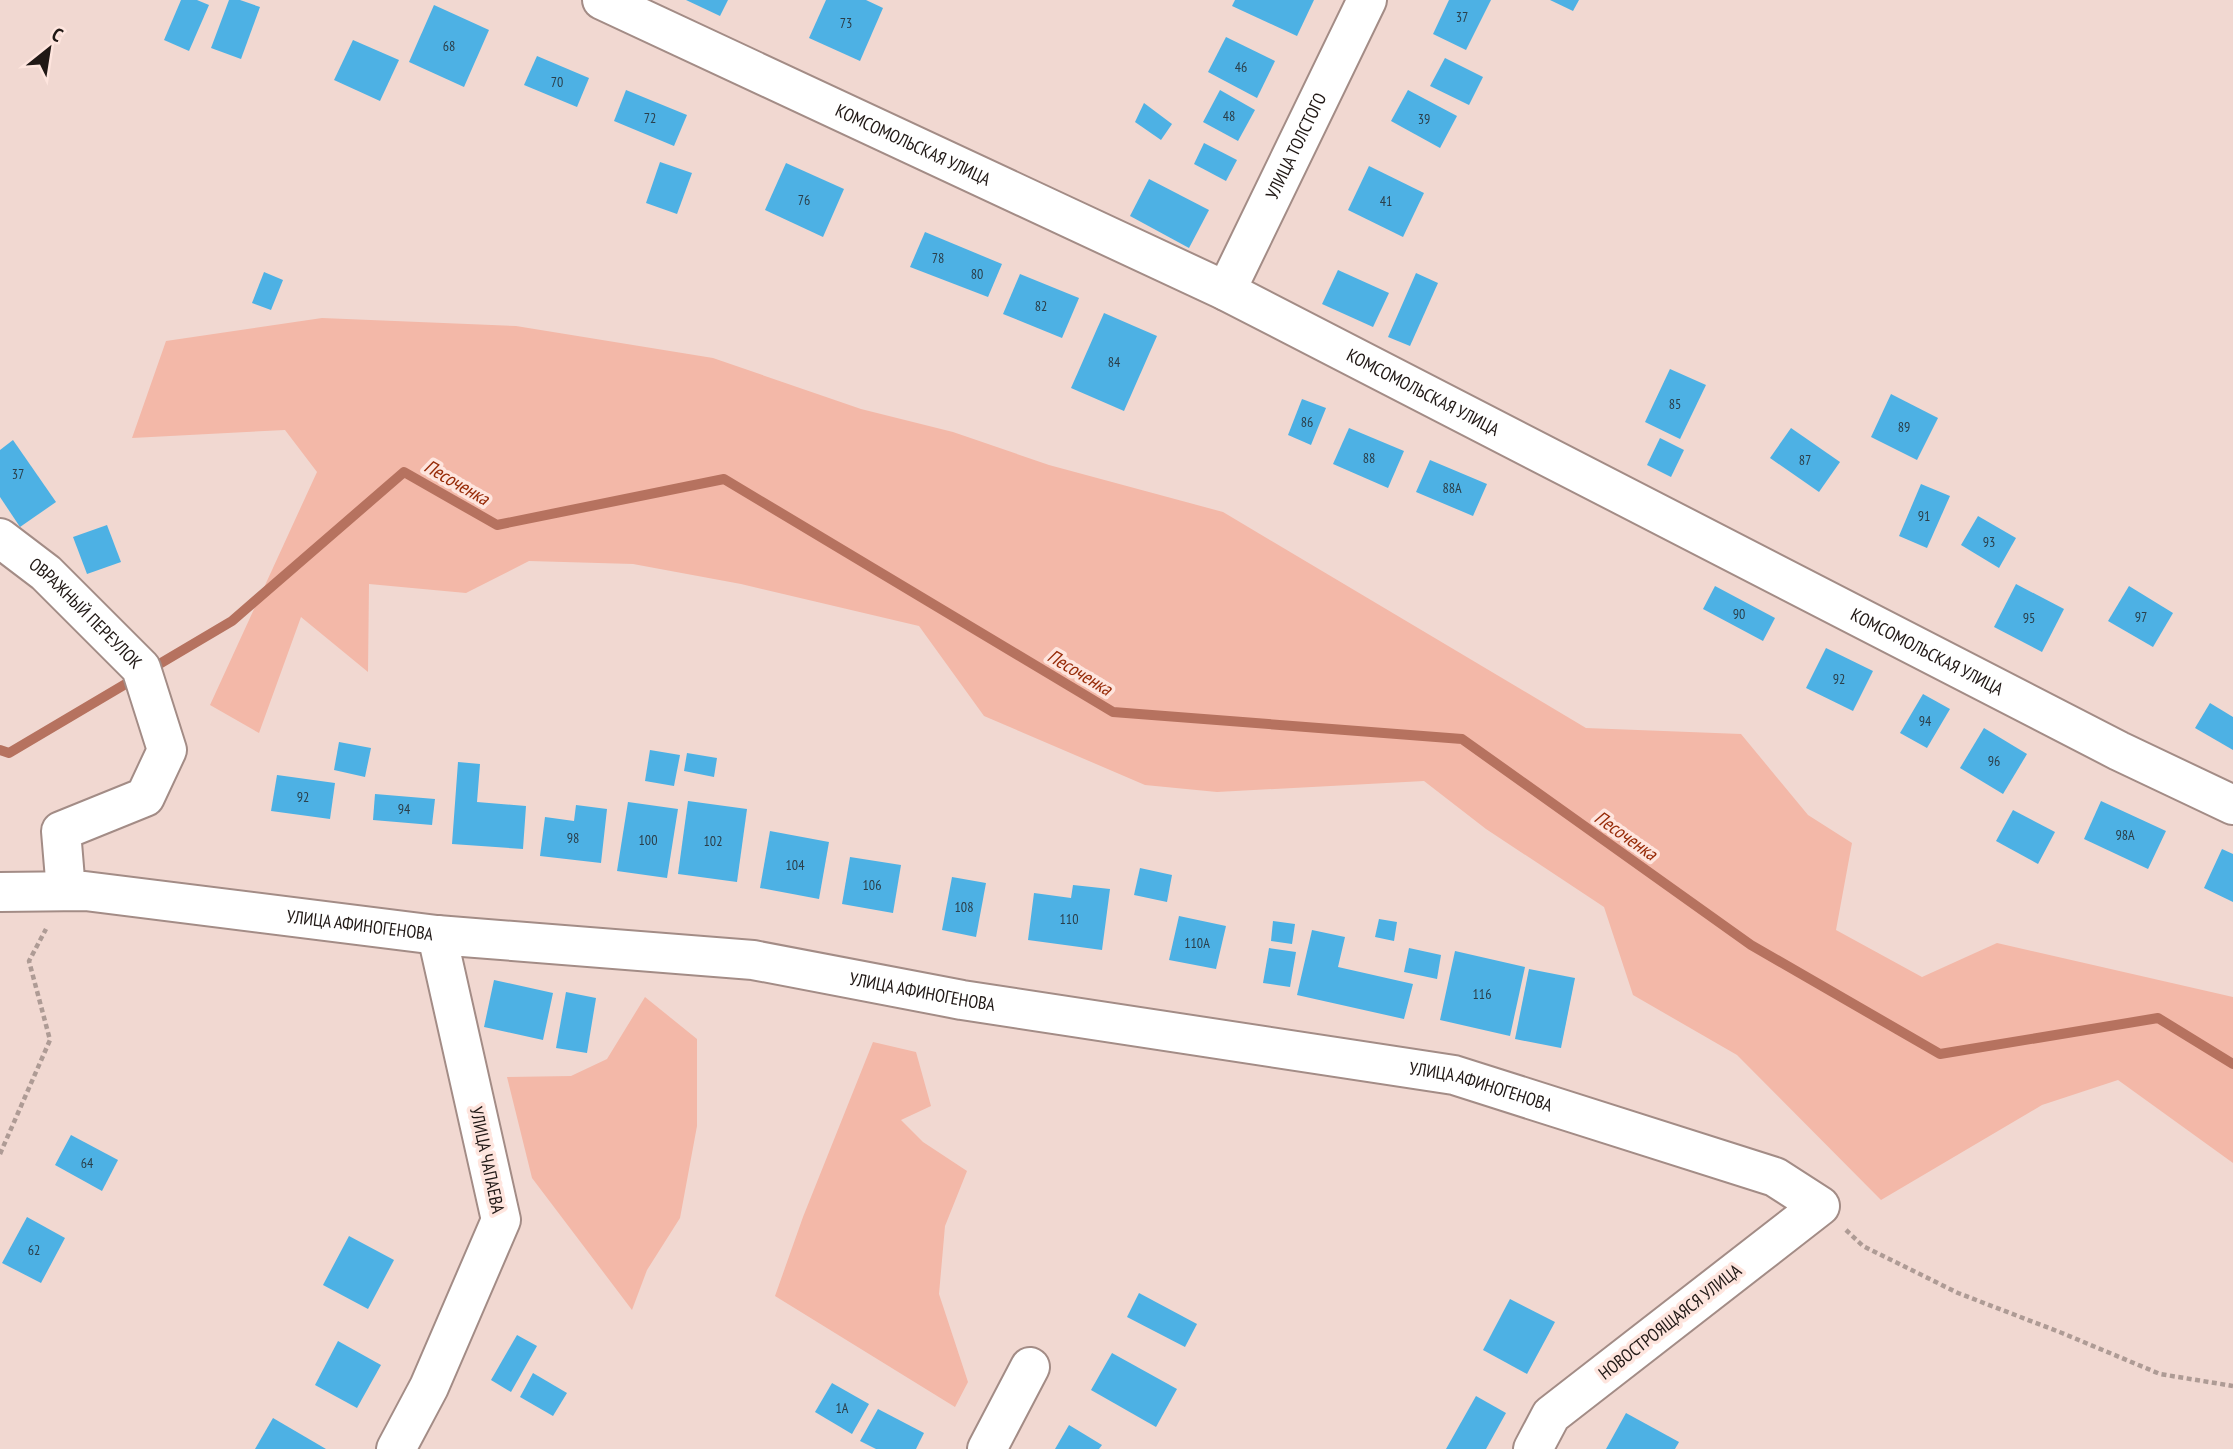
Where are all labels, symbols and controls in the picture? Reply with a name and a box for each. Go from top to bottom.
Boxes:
house number: 37 [1456,8,1468,26]
north arrow [14,14,84,84]
house number: 73 [840,14,852,32]
text: С [48,22,68,47]
house number: 68 [443,37,455,55]
house number: 46 [1235,58,1247,76]
house number: 70 [551,73,563,91]
street label: УЛИЦА ТОЛСТОГО [1260,89,1331,203]
street label: КОМСОМОЛЬСКАЯ УЛИЦА [832,98,995,191]
house number: 48 [1223,107,1235,125]
house number: 72 [644,109,656,127]
house number: 39 [1418,110,1430,128]
house number: 76 [798,191,810,209]
house number: 41 [1380,192,1392,210]
house number: 78 [932,249,944,267]
house number: 80 [971,265,983,283]
house number: 82 [1035,297,1047,315]
street label: КОМСОМОЛЬСКАЯ УЛИЦА [1343,343,1504,441]
house number: 84 [1108,353,1121,371]
house number: 85 [1669,395,1681,413]
house number: 86 [1301,413,1313,431]
house number: 89 [1898,418,1910,436]
house number: 88 [1363,449,1375,467]
house number: 87 [1799,451,1811,469]
water label: Песоченка [420,454,495,511]
house number: 37 [12,465,24,483]
house number: 88А [1442,479,1462,497]
house number: 91 [1918,507,1930,525]
house number: 93 [1983,533,1995,551]
street label: ОВРАЖНЫЙ ПЕРЕУЛОК [25,552,147,673]
street label: КОМСОМОЛЬСКАЯ УЛИЦА [1847,603,2008,701]
house number: 90 [1733,605,1745,623]
house number: 97 [2135,608,2147,626]
house number: 95 [2023,609,2035,627]
water label: Песоченка [1043,643,1118,701]
house number: 92 [1833,670,1845,688]
house number: 94 [1919,712,1932,730]
house number: 96 [1988,752,2000,770]
house number: 92 [297,788,309,806]
house number: 94 [398,800,411,818]
water label: Песоченка [1590,805,1663,866]
house number: 98А [2115,826,2135,844]
house number: 98 [567,829,579,847]
house number: 100 [639,831,657,849]
house number: 102 [704,832,722,850]
house number: 104 [786,856,805,874]
house number: 106 [863,876,881,894]
house number: 108 [955,898,973,916]
street label: УЛИЦА АФИНОГЕНОВА [285,904,435,945]
house number: 110 [1060,910,1078,928]
house number: 110А [1184,934,1210,952]
street label: УЛИЦА АФИНОГЕНОВА [848,967,997,1016]
house number: 116 [1473,985,1491,1003]
street label: УЛИЦА АФИНОГЕНОВА [1408,1056,1556,1117]
street label: УЛИЦА ЧАПАЕВА [465,1104,510,1216]
house number: 64 [81,1154,94,1172]
house number: 62 [28,1241,40,1259]
street label: НОВОСТРОЯЩАЯСЯ УЛИЦА [1594,1258,1746,1385]
house number: 1А [836,1399,849,1417]

